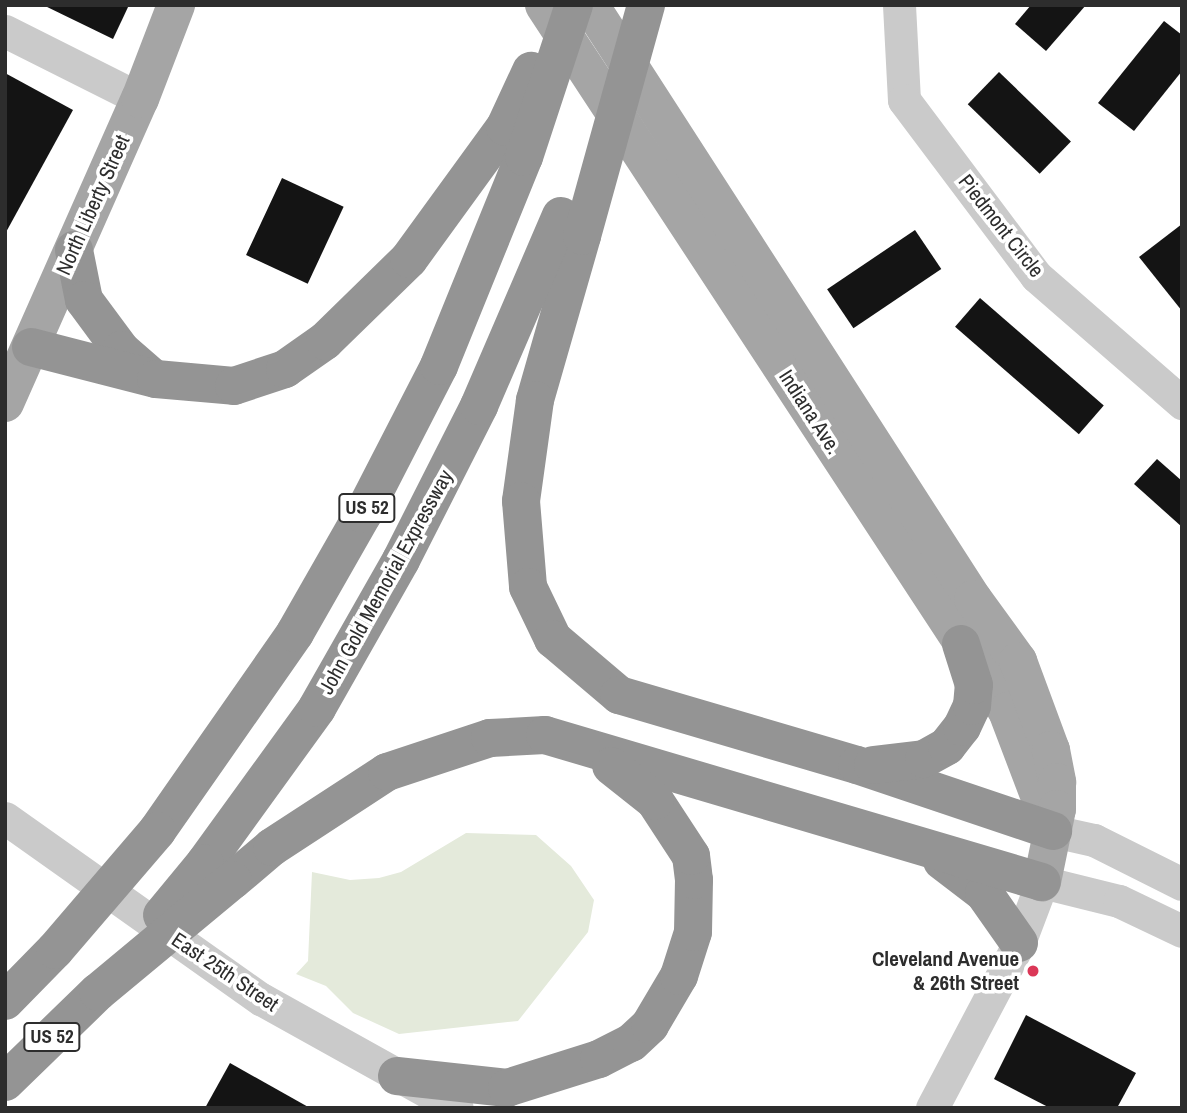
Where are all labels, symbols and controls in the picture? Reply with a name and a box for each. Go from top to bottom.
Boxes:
street label: North Liberty Street [51,131,135,279]
street label: Piedmont Circle [953,170,1049,282]
street label: Indiana Ave. [773,365,847,459]
street label: John Gold Memorial Expressway [314,465,458,699]
road number: US 52 [337,492,397,524]
street label: East 25th Street [167,927,283,1017]
place label: Cleveland Avenue & 26th Street [871,946,1019,996]
marker: Cleveland Avenue & 26th Street [1025,963,1041,979]
road number: US 52 [22,1021,82,1052]

